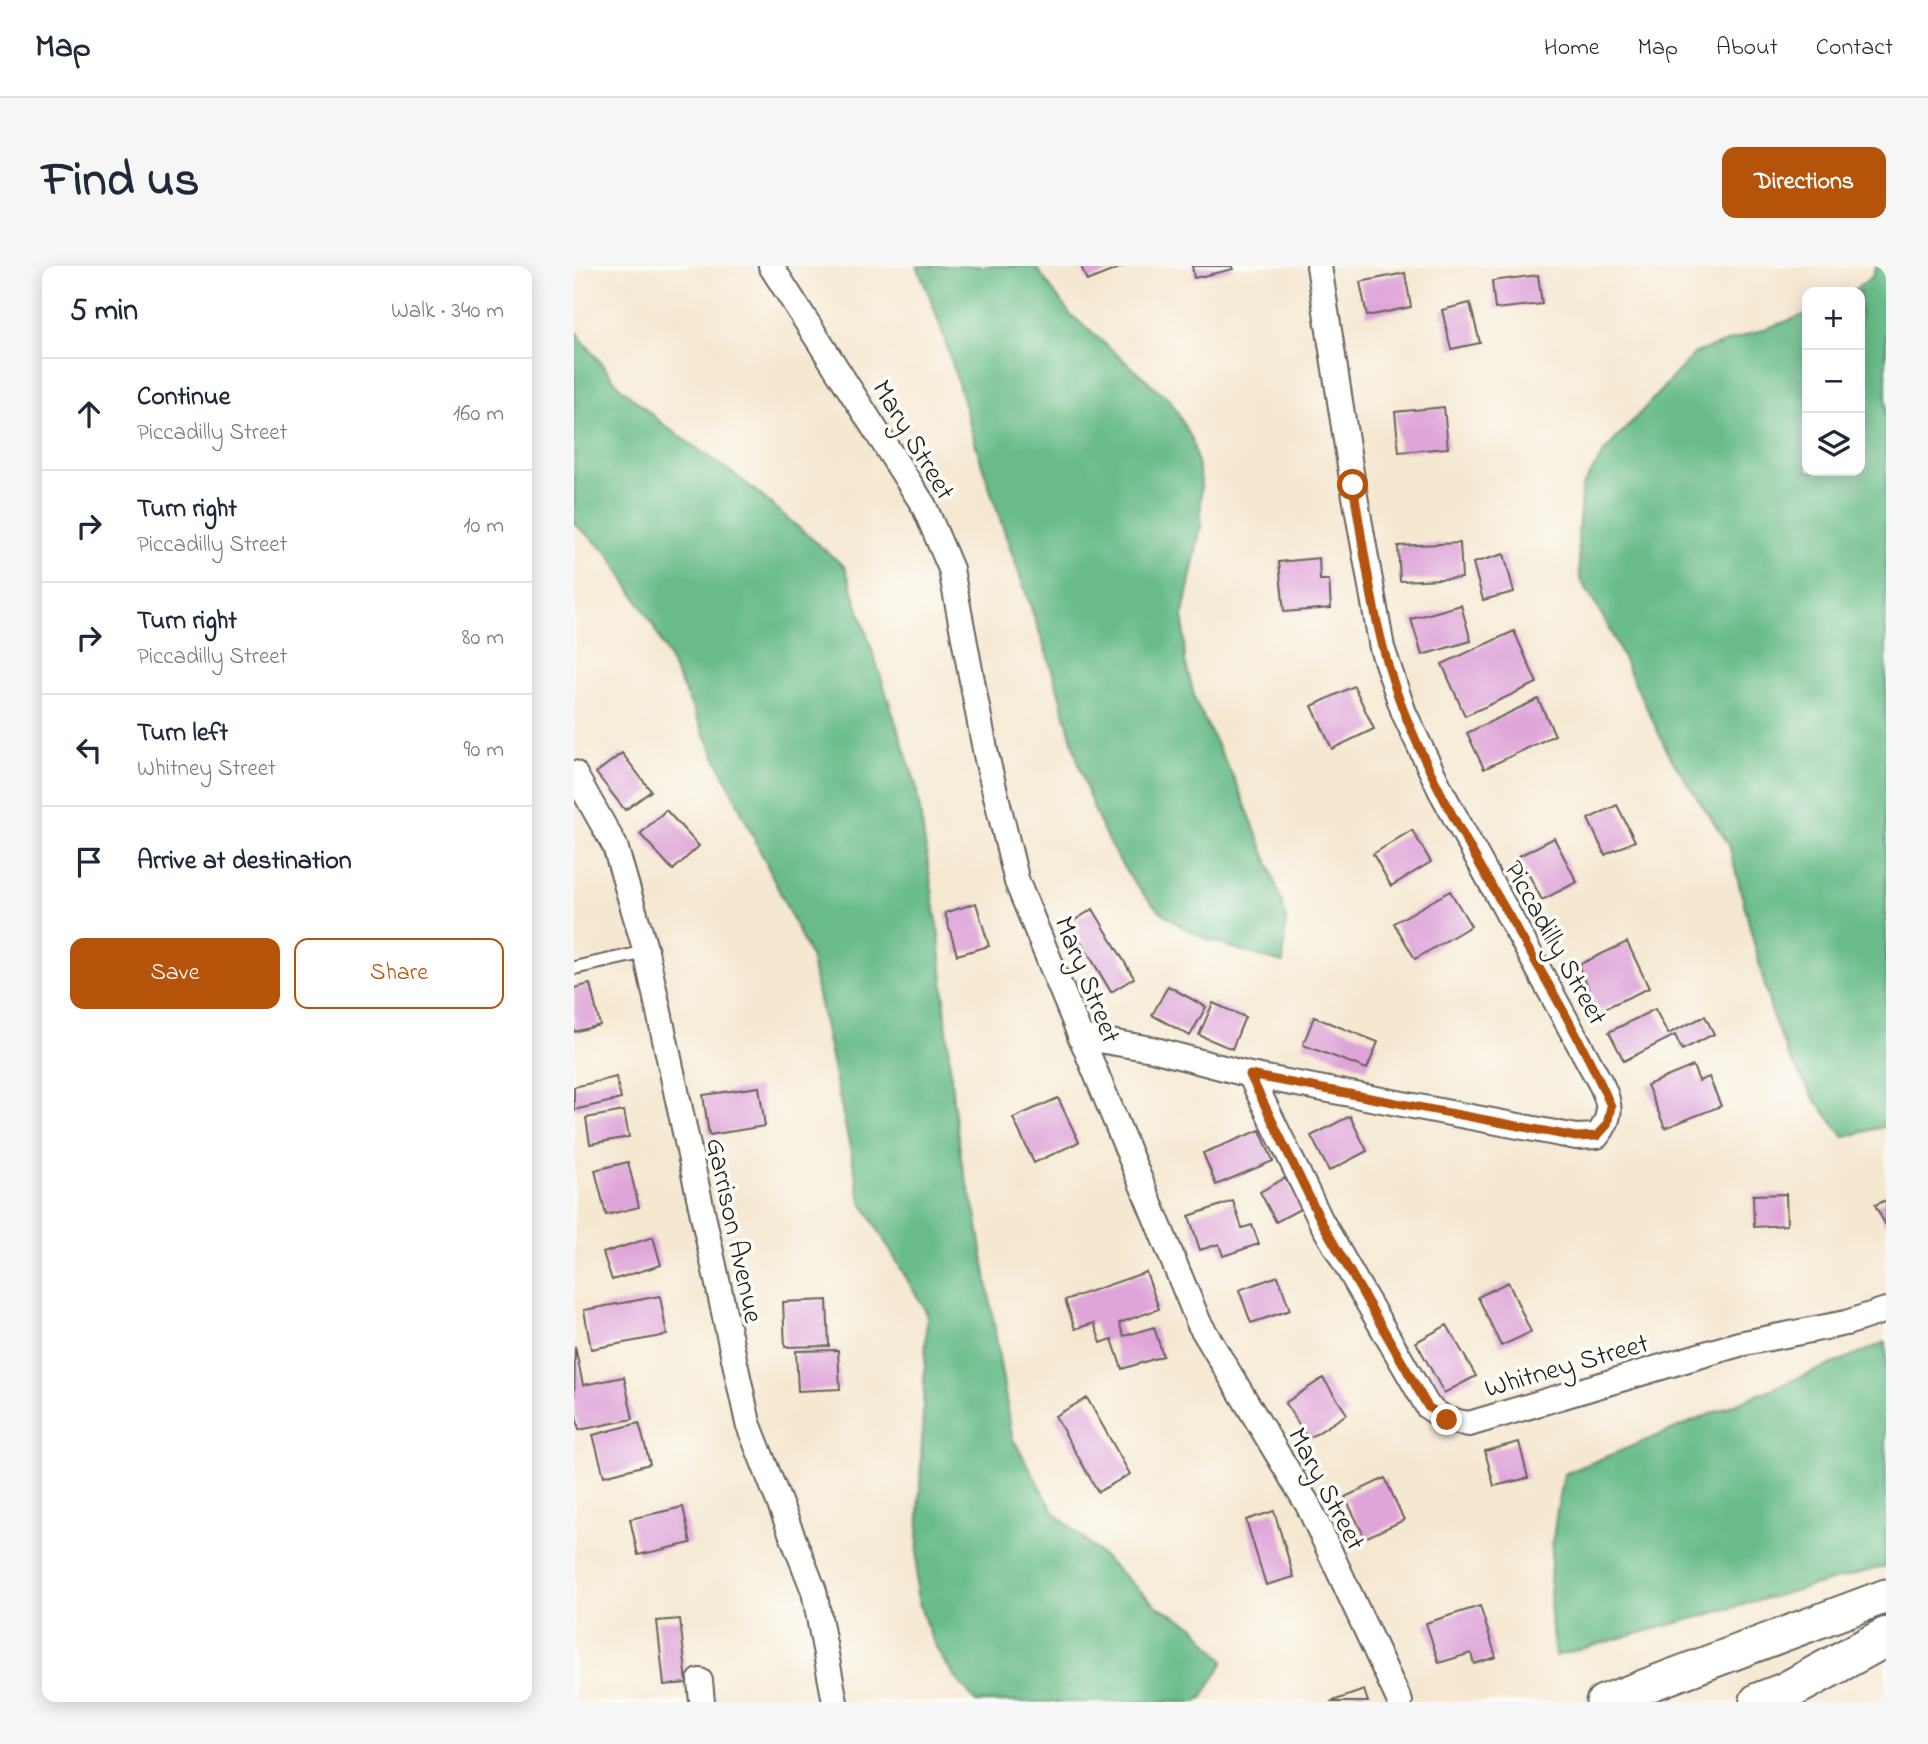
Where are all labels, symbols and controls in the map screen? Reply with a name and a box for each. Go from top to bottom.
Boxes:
text: Map [35,24,91,72]
text: Home [1544,31,1600,66]
text: Map [1638,31,1678,66]
text: About [1716,31,1778,66]
text: Contact [1816,31,1893,66]
text: Find us [42,146,199,218]
button: Directions [1722,147,1886,218]
map controls [1802,287,1865,476]
button: + [1802,287,1865,350]
text: 5 min [70,290,138,334]
text: Walk · 340 m [391,295,504,328]
button: − [1802,350,1865,413]
street label: Mary Street [860,373,964,509]
text: Continue [137,379,230,417]
icon: ahead [70,395,108,433]
text: 160 m [453,398,504,431]
button: layers [1802,413,1865,476]
text: Piccadilly Street [137,417,287,450]
route start [1337,469,1368,500]
text: Turn right [137,491,237,529]
icon: right [70,507,108,545]
text: 10 m [463,510,504,543]
text: Piccadilly Street [137,529,287,562]
text: Turn right [137,603,237,641]
icon: right [70,619,108,657]
text: 80 m [462,622,504,655]
text: Piccadilly Street [137,641,287,674]
text: Turn left [137,715,228,753]
icon: left [70,731,108,769]
text: 90 m [464,734,504,767]
text: Whitney Street [137,753,276,786]
icon: arrive [70,843,108,881]
text: Arrive at destination [137,843,352,881]
street label: Piccadilly Street [1492,854,1616,1034]
street label: Mary Street [1042,911,1130,1050]
button: Save [70,938,280,1009]
button: Share [294,938,504,1009]
street label: Garrison Avenue [693,1134,772,1328]
street label: Whitney Street [1480,1324,1654,1410]
route end [1431,1404,1462,1435]
street label: Mary Street [1275,1421,1374,1558]

